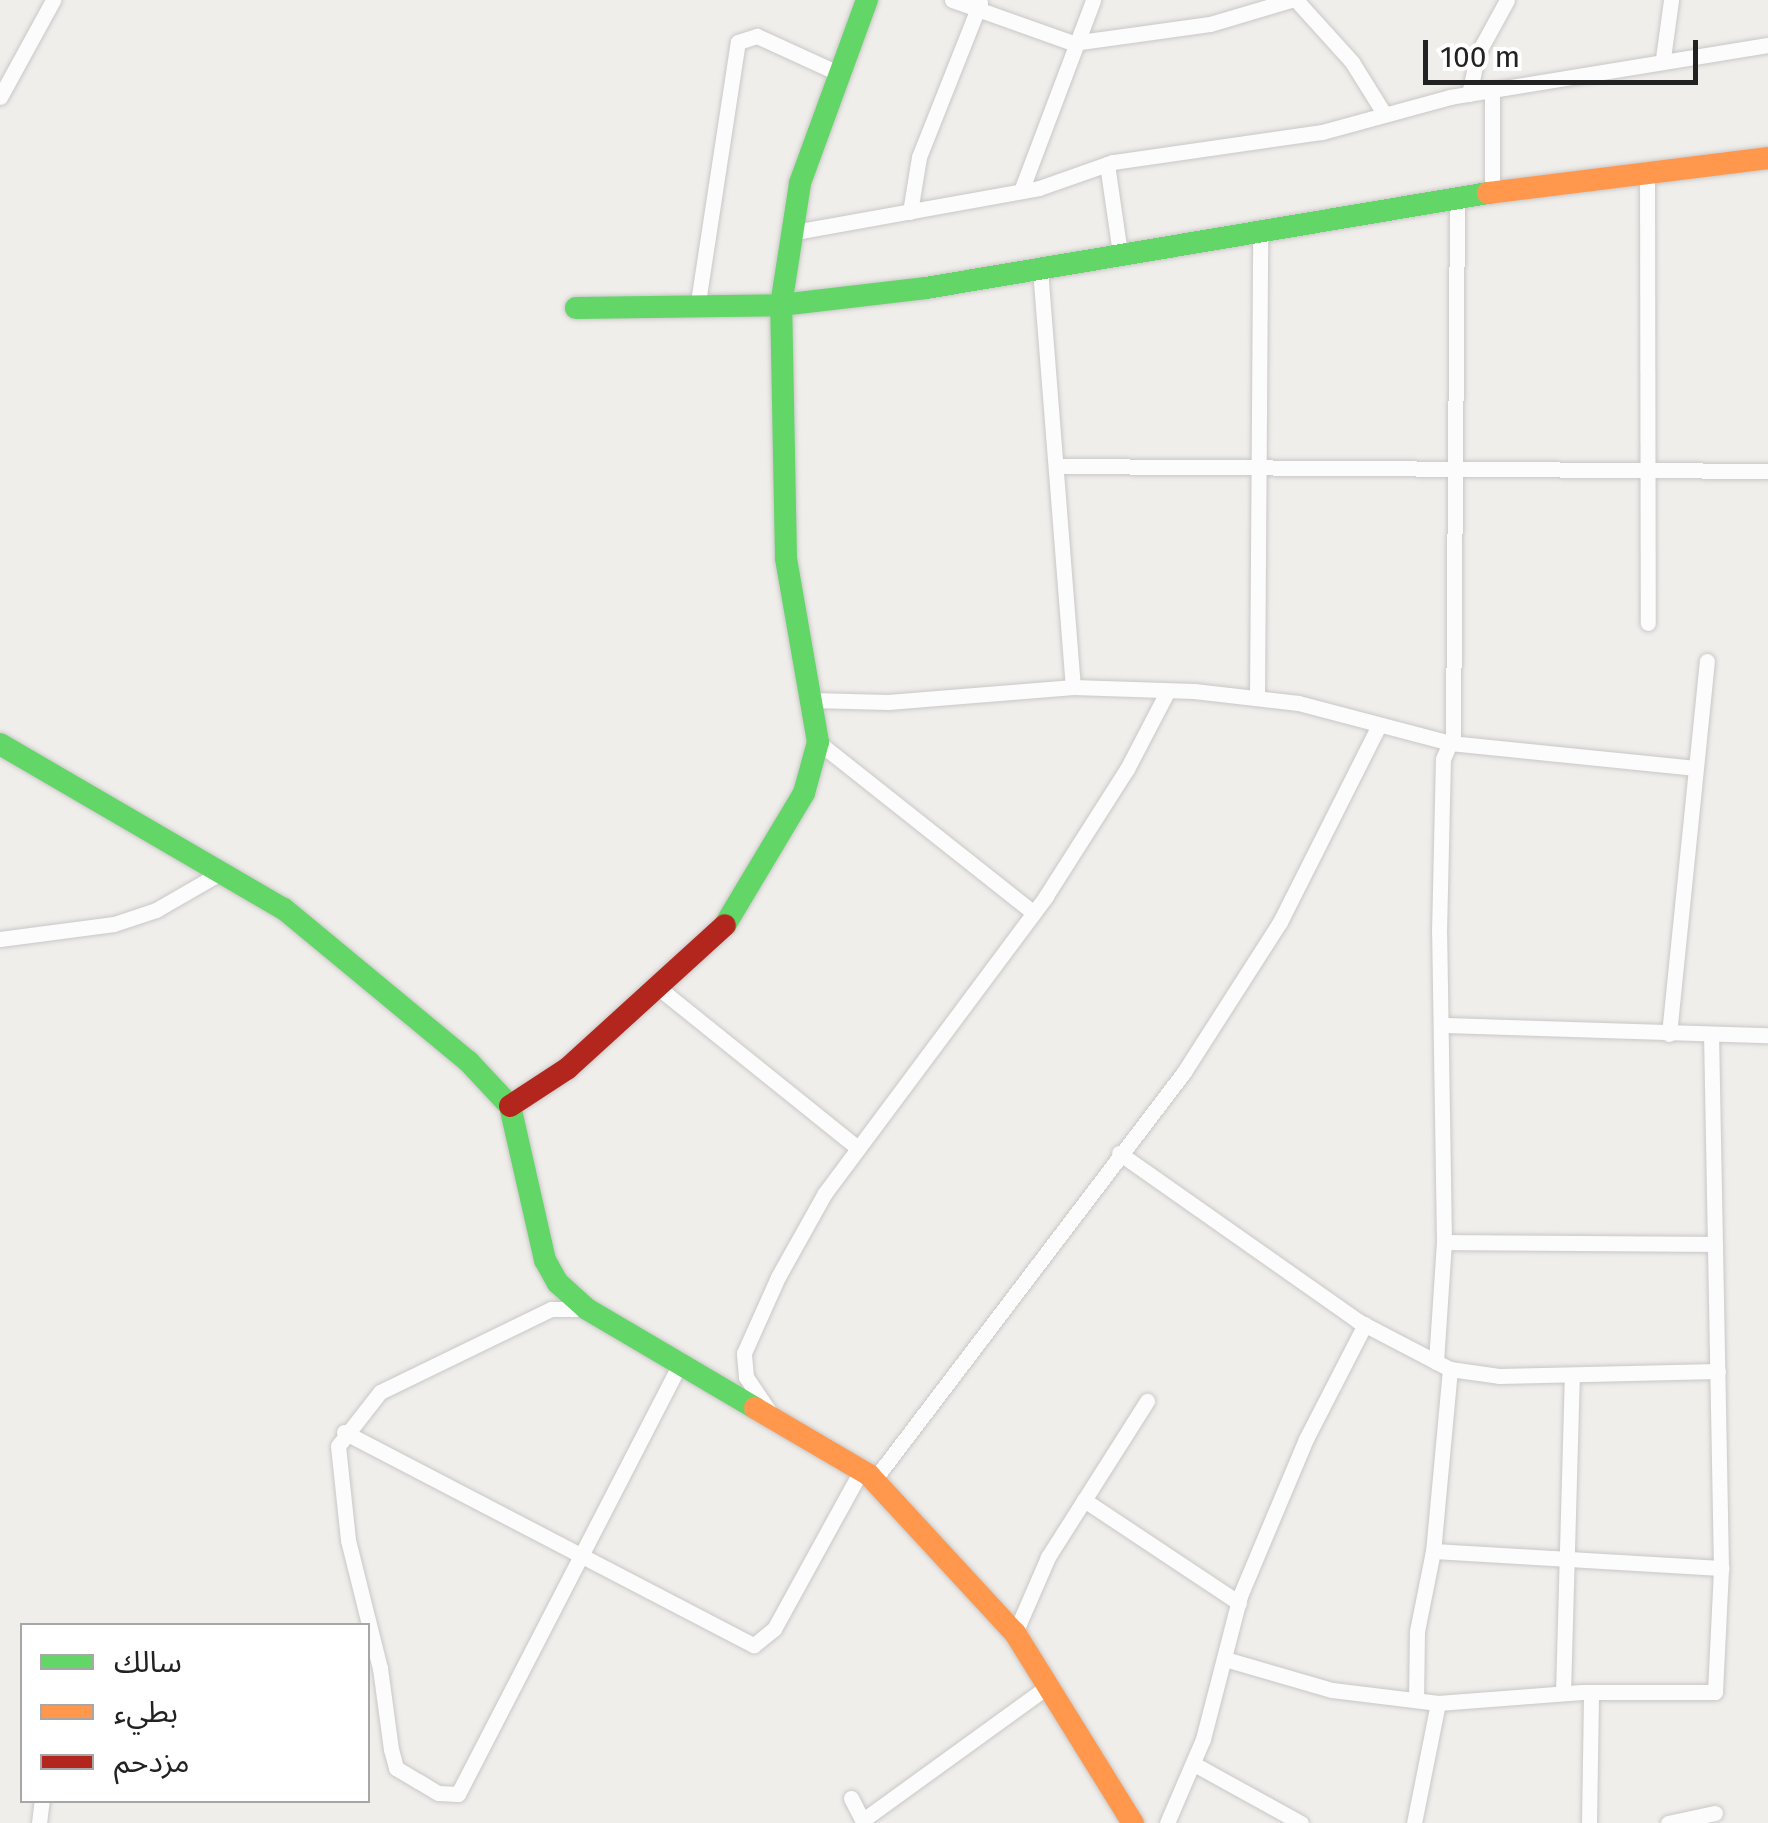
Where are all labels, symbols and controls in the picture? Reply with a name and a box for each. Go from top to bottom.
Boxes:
scale bar [1428,20,1703,82]
text: 100 m [1440,39,1520,75]
legend [20,1623,370,1803]
text: سالك [114,1644,182,1680]
text: بطيء [114,1694,178,1730]
text: مزدحم [114,1744,190,1780]

